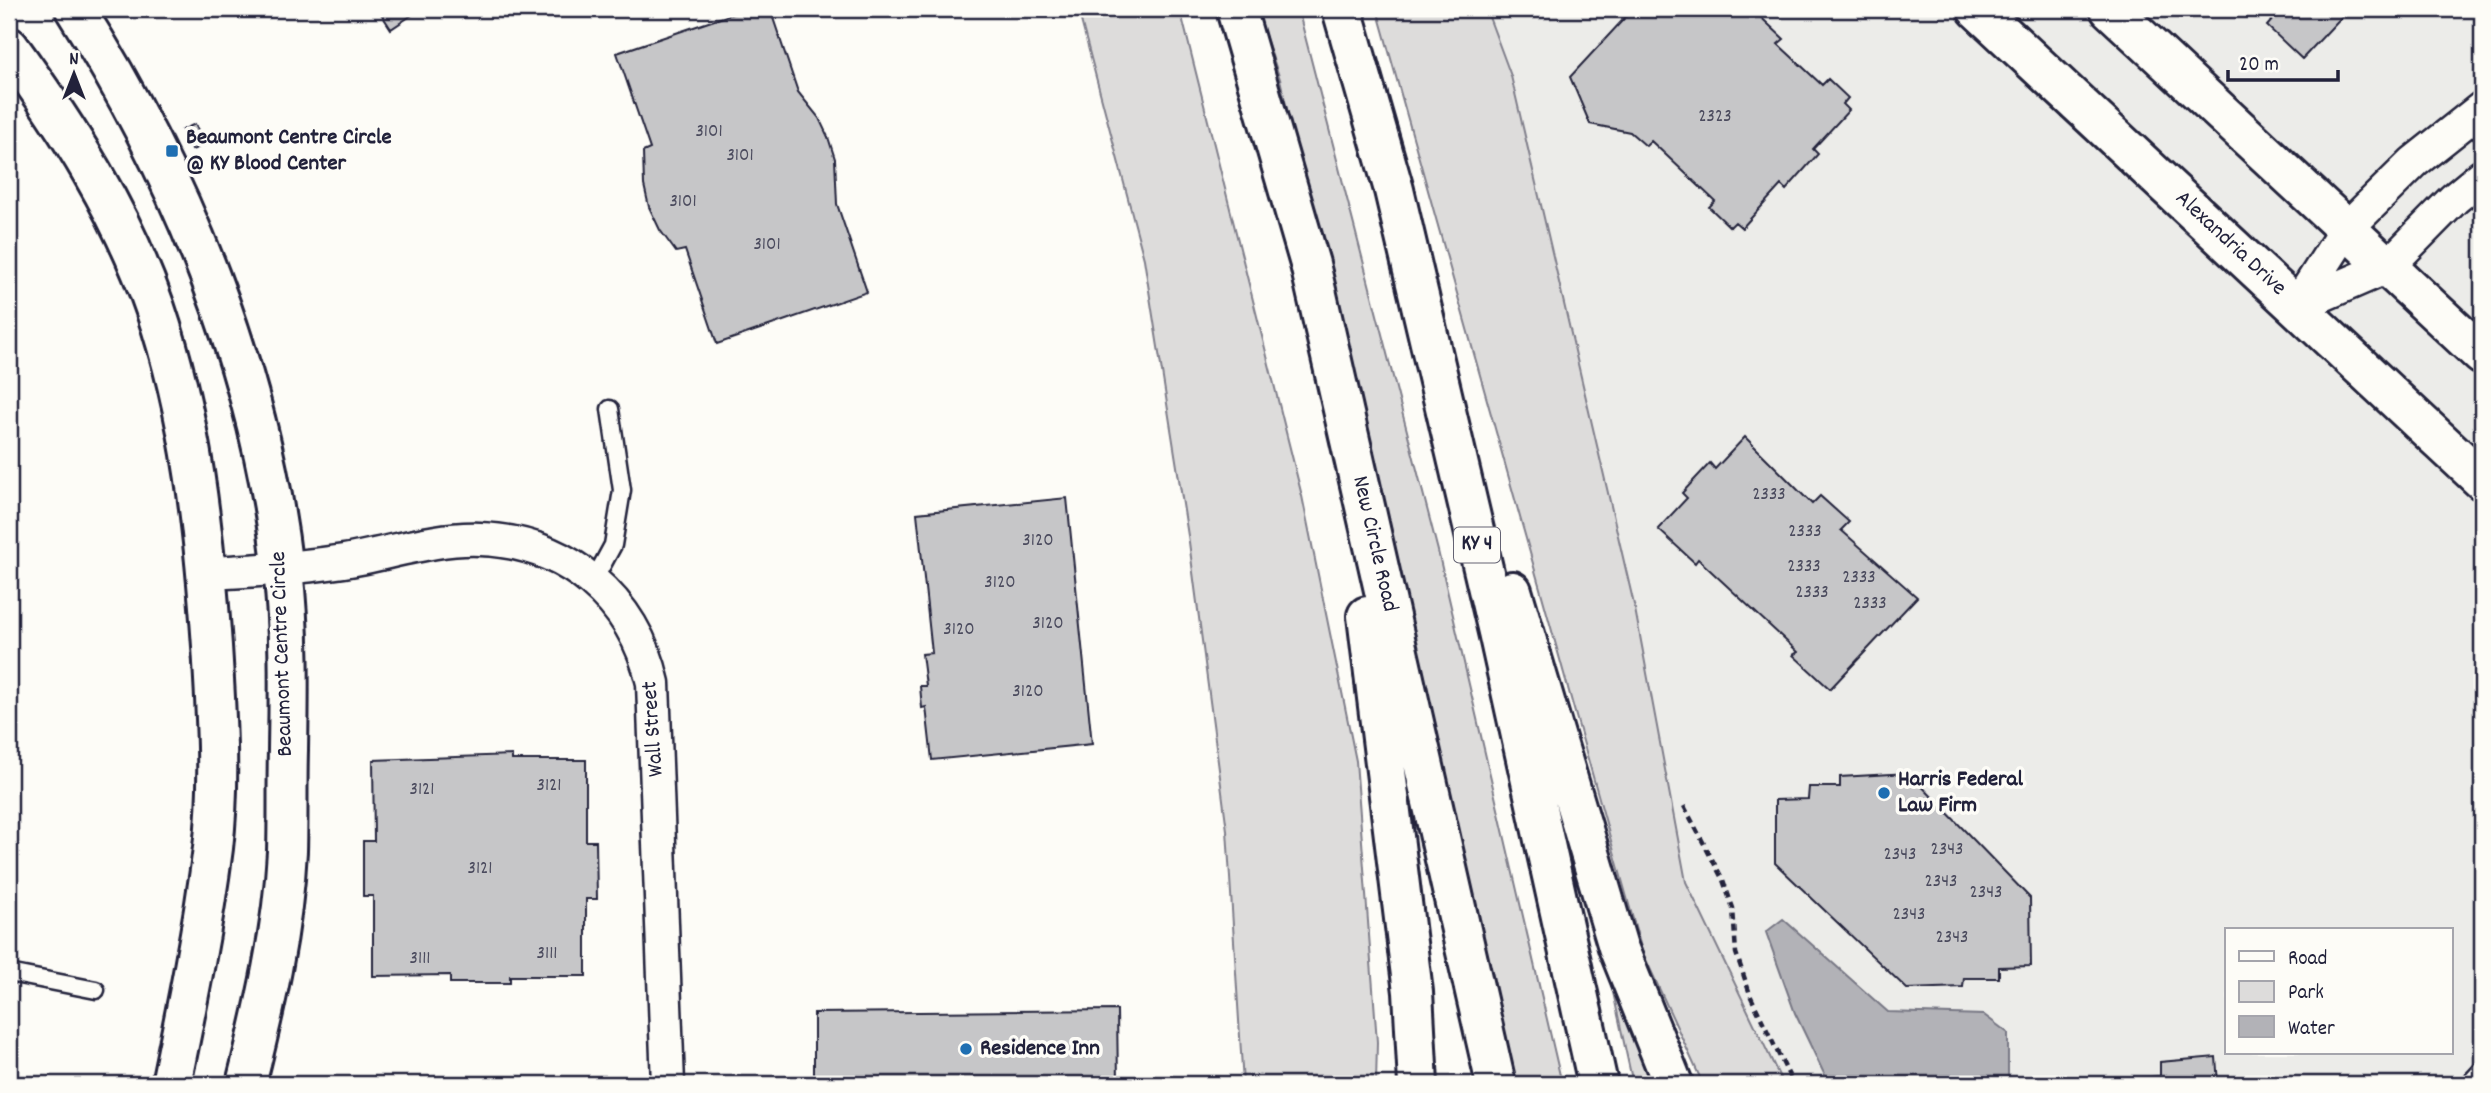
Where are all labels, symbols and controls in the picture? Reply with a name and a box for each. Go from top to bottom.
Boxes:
north arrow [38,38,108,108]
scale bar [2228,38,2339,82]
text: N [69,47,79,74]
text: 20 m [2239,51,2279,81]
house number: 2323 [1698,104,1732,131]
house number: 3101 [695,119,723,146]
place label: Beaumont Centre Circle @ KY Blood Center [186,122,392,181]
marker: Beaumont Centre Circle @ KY Blood Center [164,143,180,159]
house number: 3101 [726,143,754,170]
street label: Alexandria Drive [2167,184,2293,304]
house number: 3101 [669,189,697,216]
house number: 3101 [753,232,781,259]
street label: New Circle Road [1342,473,1406,615]
house number: 2333 [1752,482,1786,509]
house number: 2333 [1788,519,1822,546]
house number: 3120 [1022,528,1054,555]
road number: KY 4 [1454,528,1500,562]
street label: Beaumont Centre Circle [263,551,303,757]
house number: 2333 [1787,554,1821,581]
house number: 2333 [1842,565,1876,592]
house number: 3120 [984,570,1016,597]
house number: 2333 [1795,580,1829,607]
house number: 2333 [1853,591,1887,618]
house number: 3120 [1032,611,1064,638]
house number: 3120 [943,617,975,644]
house number: 3120 [1012,679,1044,706]
street label: Wall Street [634,680,674,778]
place label: Harris Federal Law Firm [1898,764,2023,823]
house number: 3121 [536,773,562,800]
house number: 3121 [409,777,435,804]
marker: Harris Federal Law Firm [1876,785,1892,801]
house number: 2343 [1930,837,1964,864]
house number: 2343 [1883,842,1917,869]
house number: 3121 [467,856,493,883]
house number: 2343 [1924,869,1958,896]
house number: 2343 [1969,880,2003,907]
house number: 2343 [1892,902,1926,929]
house number: 2343 [1935,925,1969,952]
legend [2225,928,2452,1054]
house number: 3111 [537,941,557,968]
text: Road [2288,945,2327,975]
house number: 3111 [410,946,430,973]
text: Park [2288,979,2324,1009]
text: Water [2288,1015,2335,1045]
place label: Residence Inn [980,1033,1100,1066]
marker: Residence Inn [958,1041,974,1057]

